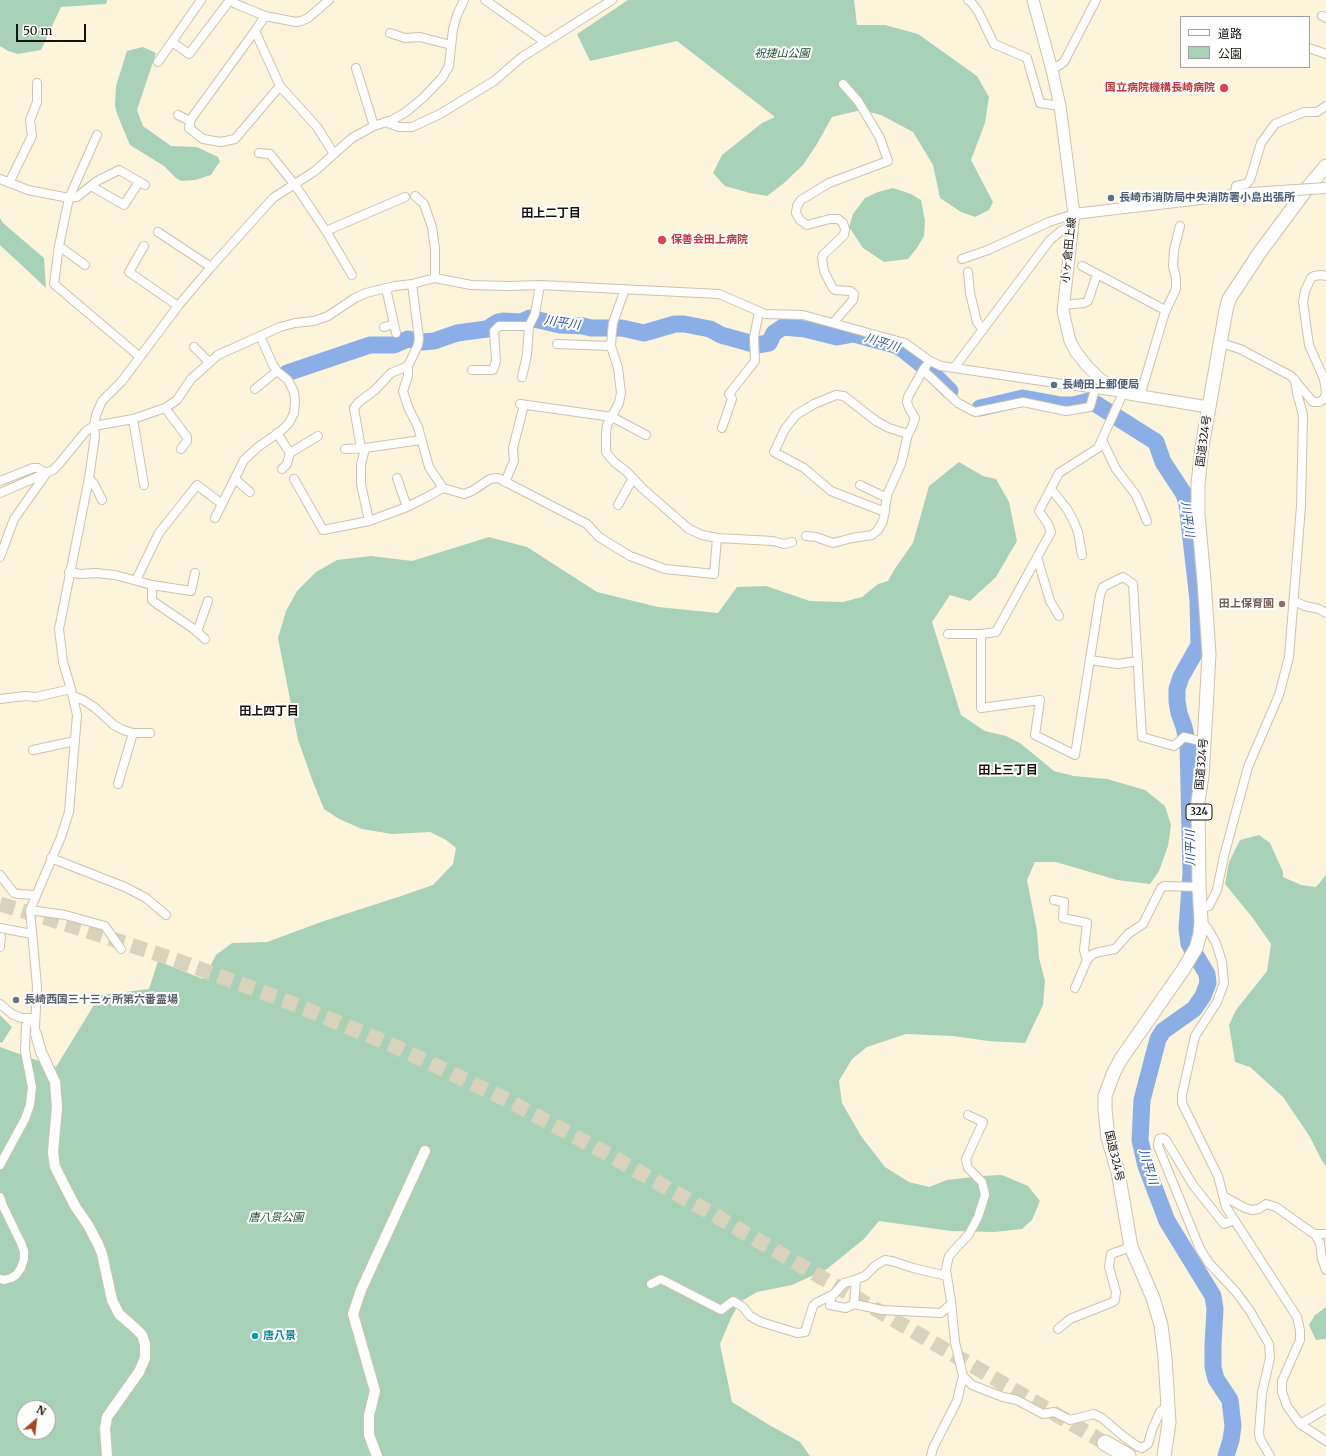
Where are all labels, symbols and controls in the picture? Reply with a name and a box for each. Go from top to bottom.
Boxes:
scale bar [18,16,88,42]
legend [1180,16,1310,68]
text: 50 m [23,23,52,38]
text: 道路 [1218,26,1242,41]
text: 公園 [1218,46,1242,61]
park label: 祝捷山公園 [755,47,809,61]
place label: 国立病院機構長崎病院 [1105,81,1215,95]
marker: 国立病院機構長崎病院 [1218,82,1230,94]
place label: 長崎市消防局中央消防署小島出張所 [1119,191,1295,205]
marker: 長崎市消防局中央消防署小島出張所 [1106,193,1116,203]
district label: 田上二丁目 [521,207,581,221]
street label: 小ヶ倉田上線 [1059,216,1079,284]
place label: 保善会田上病院 [671,233,748,247]
marker: 保善会田上病院 [656,234,668,246]
water label: 川平川 [543,313,581,333]
water label: 川平川 [863,331,901,355]
place label: 長崎田上郵便局 [1062,378,1139,392]
marker: 長崎田上郵便局 [1049,380,1059,390]
street label: 国道324号 [1194,414,1214,468]
water label: 川平川 [1177,500,1197,538]
place label: 田上保育園 [1219,597,1274,611]
marker: 田上保育園 [1277,599,1287,609]
district label: 田上四丁目 [239,705,299,719]
street label: 国道324号 [1193,738,1211,790]
district label: 田上三丁目 [978,764,1038,778]
road number: 324 [1186,804,1212,820]
water label: 川平川 [1183,830,1199,866]
place label: 長崎西国三十三ヶ所第六番霊場 [24,993,178,1007]
marker: 長崎西国三十三ヶ所第六番霊場 [11,995,21,1005]
street label: 国道324号 [1102,1129,1126,1183]
water label: 川平川 [1136,1148,1160,1186]
park label: 唐八景公園 [249,1211,303,1225]
place label: 唐八景 [263,1329,296,1343]
marker: 唐八景 [250,1331,260,1341]
north arrow [16,1400,56,1440]
text: N [34,1402,48,1419]

